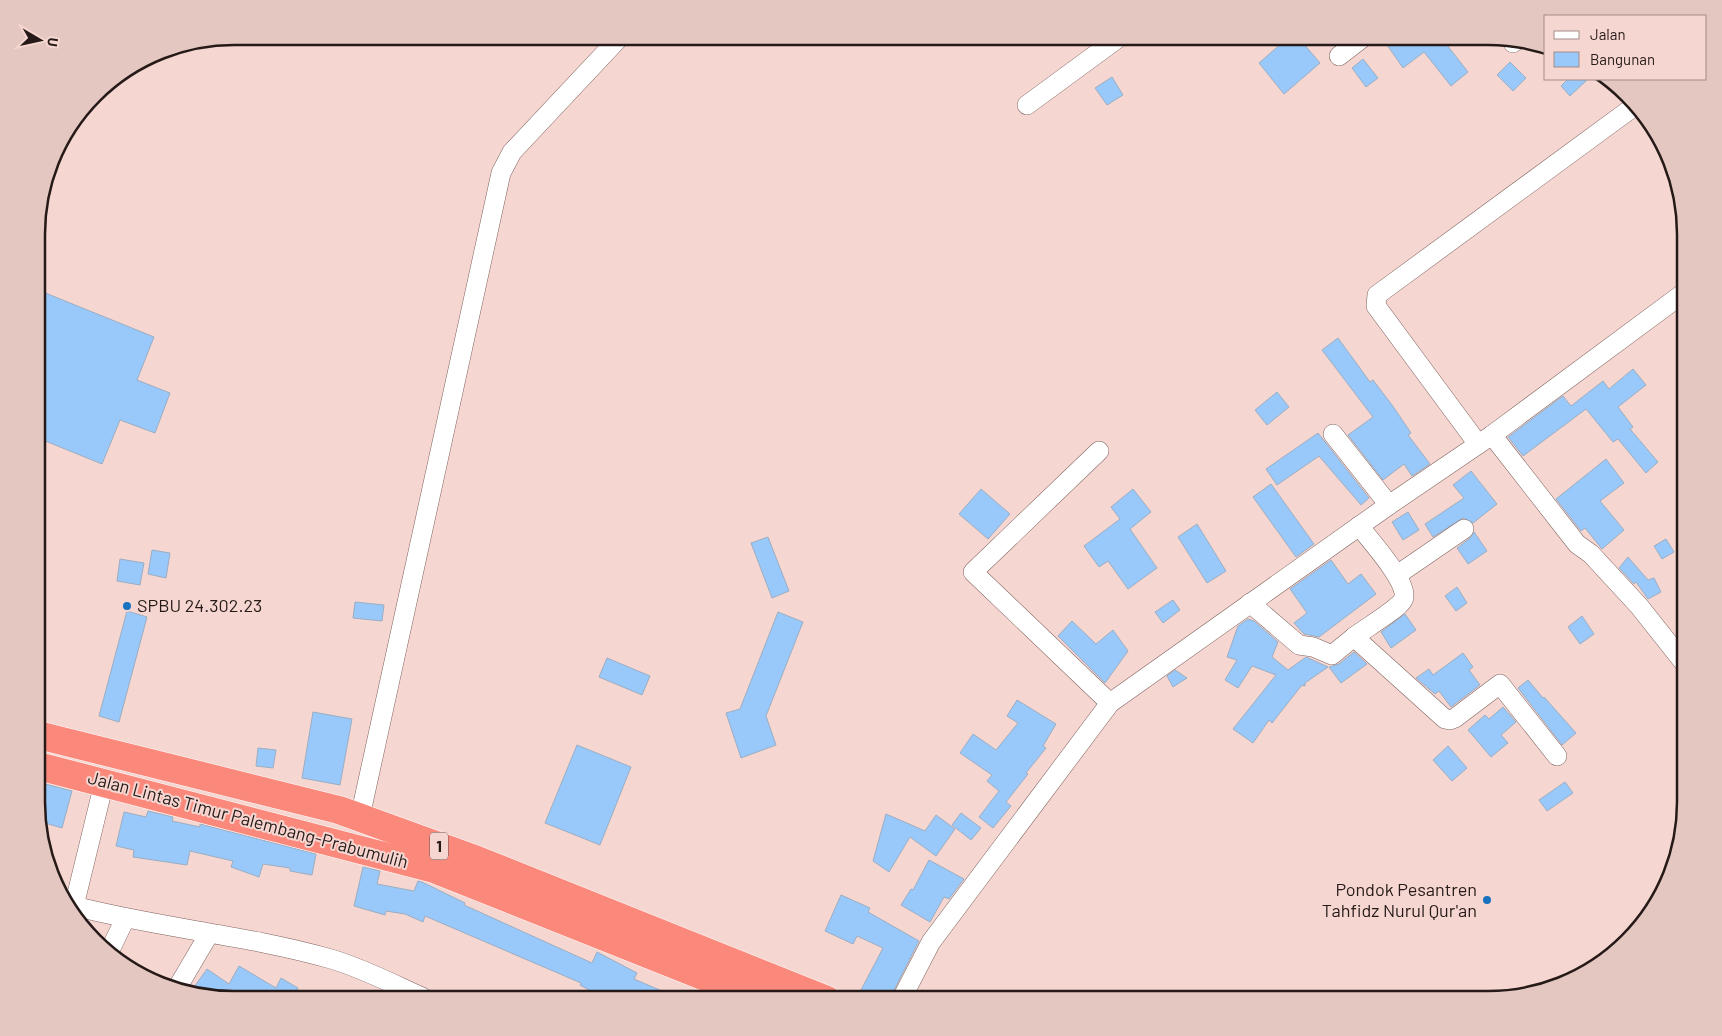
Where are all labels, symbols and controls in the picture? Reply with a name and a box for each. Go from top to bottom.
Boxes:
north arrow [15,15,65,65]
legend [1544,15,1707,80]
text: Jalan [1590,25,1626,43]
text: U [44,36,62,48]
text: Bangunan [1590,50,1655,68]
place label: SPBU 24.302.23 [137,594,262,616]
marker: SPBU 24.302.23 [121,600,133,612]
street label: Jalan Lintas Timur Palembang-Prabumulih [86,766,411,872]
road number: 1 [430,832,448,859]
place label: Pondok Pesantren Tahfidz Nurul Qur'an [1322,878,1477,921]
marker: Pondok Pesantren Tahfidz Nurul Qur'an [1481,894,1493,906]

